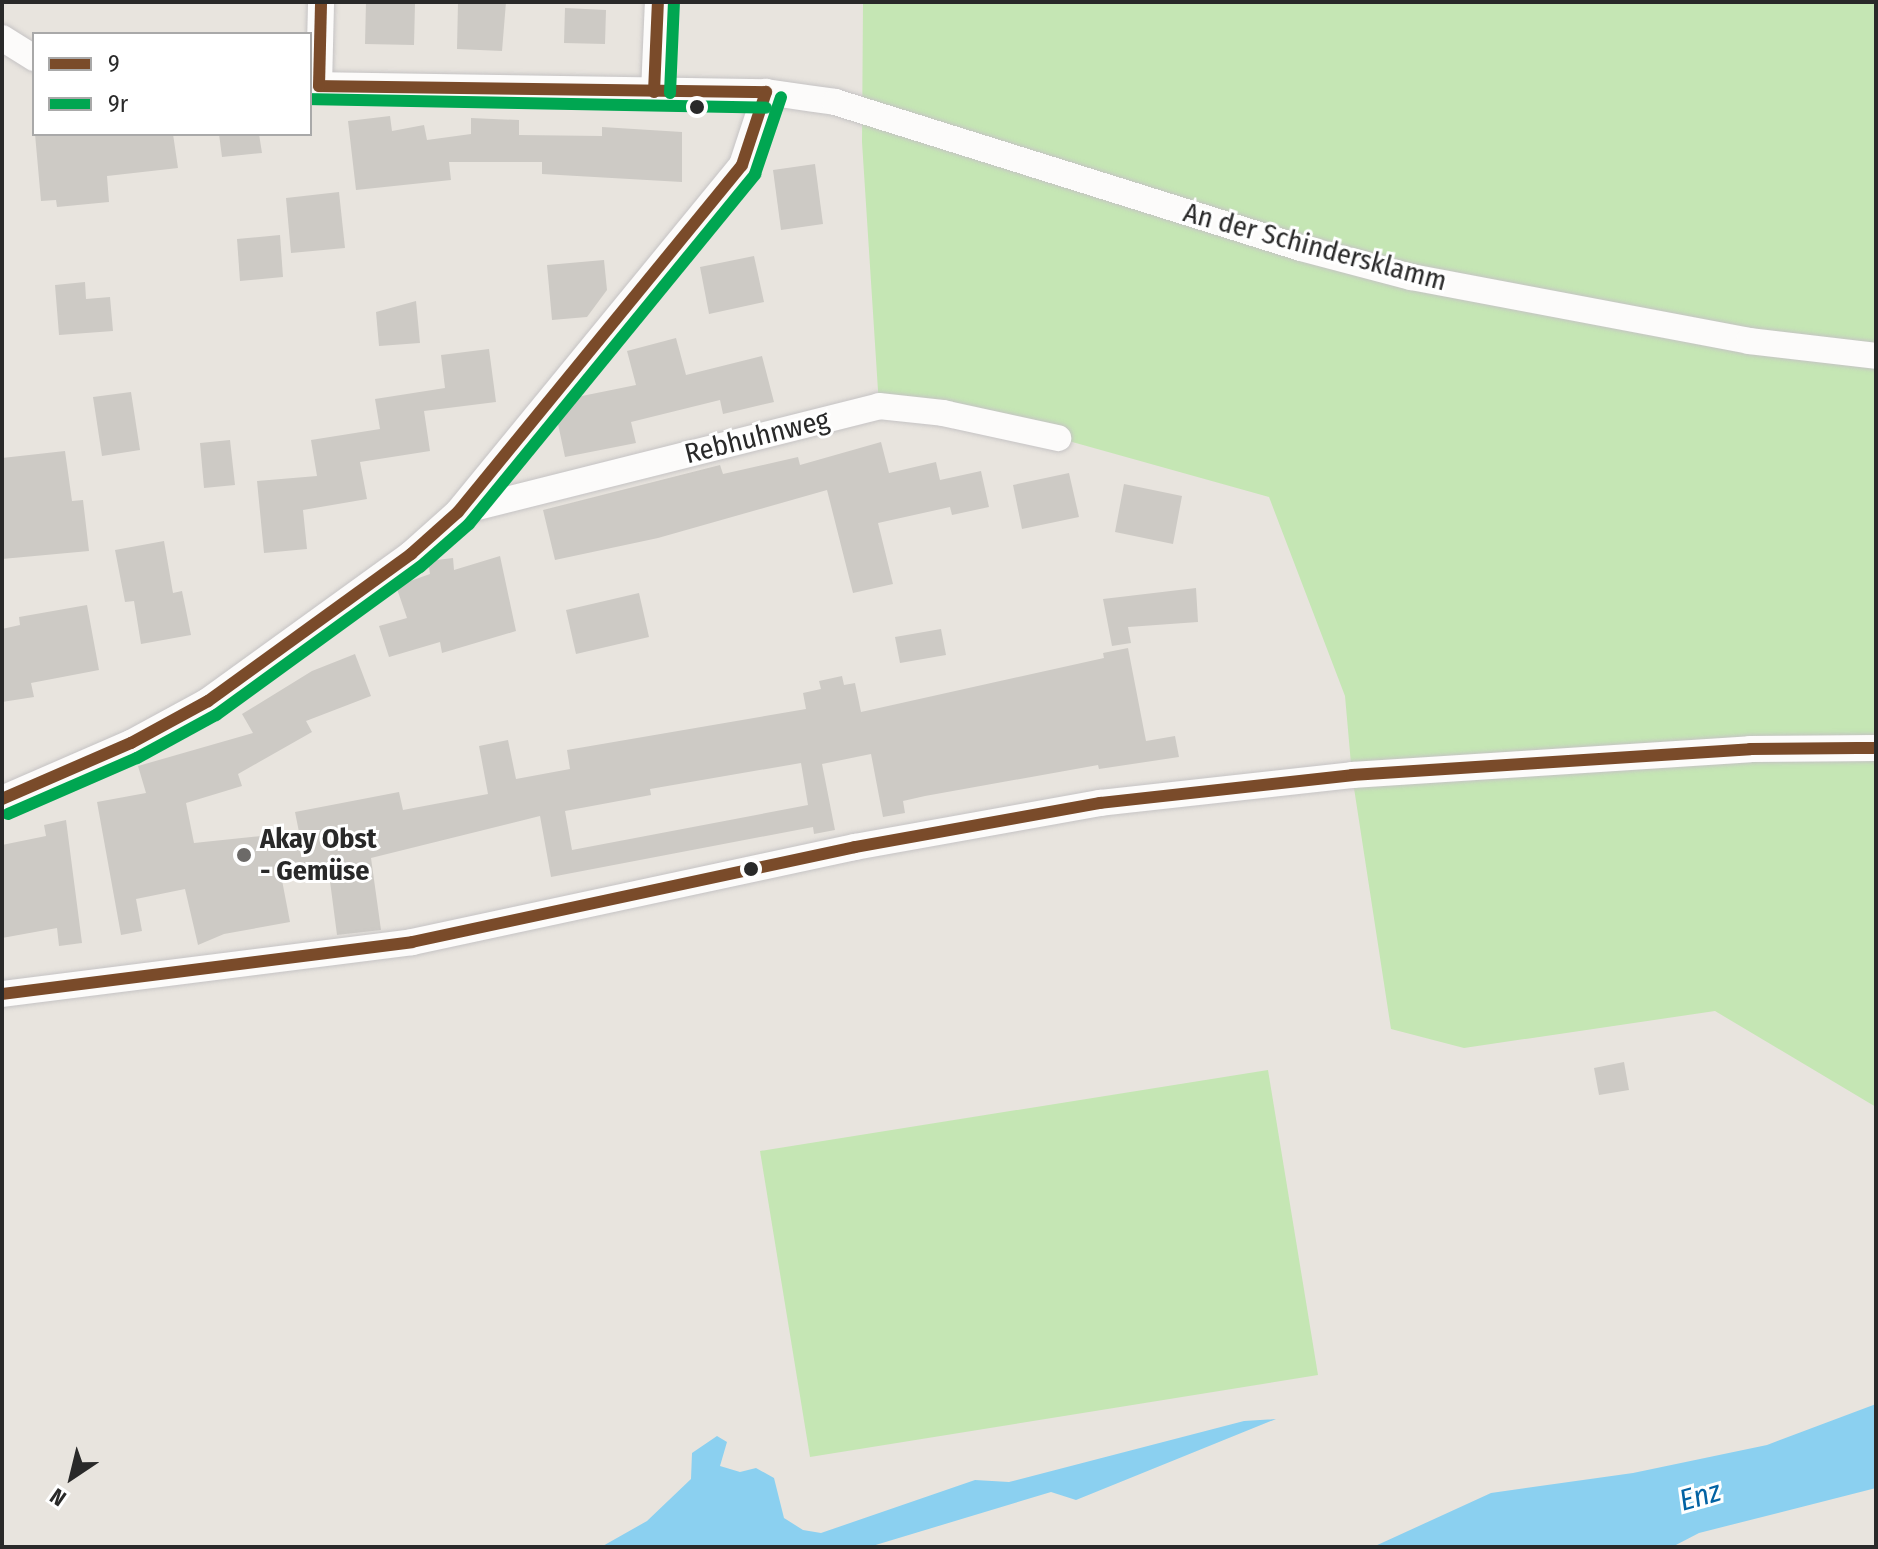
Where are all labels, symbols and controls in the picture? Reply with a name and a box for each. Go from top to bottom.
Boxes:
legend [32,32,312,136]
text: 9 [108,50,120,78]
text: 9r [108,90,128,118]
unlabelled marker [689,99,705,115]
street label: An der Schindersklamm [1180,196,1450,298]
street label: Rebhuhnweg [681,403,833,471]
place label: Akay Obst - Gemüse [260,822,377,888]
marker: Akay Obst - Gemüse [235,846,253,864]
unlabelled marker [743,861,759,877]
north arrow [32,1437,112,1517]
water label: Enz [1675,1473,1725,1519]
text: N [45,1482,71,1512]

